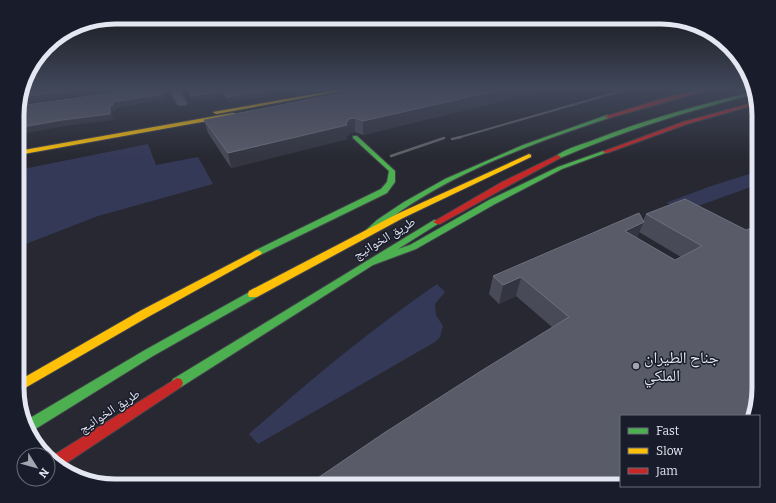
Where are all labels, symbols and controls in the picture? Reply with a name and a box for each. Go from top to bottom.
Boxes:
street label: طريق الخوانيج [350,214,419,264]
place label: جناح الطيران الملكي [644,348,719,388]
marker: جناح الطيران الملكي [631,361,641,371]
street label: طريق الخوانيج [76,386,143,438]
legend [620,415,760,487]
text: Fast [656,424,680,438]
text: Slow [656,444,683,458]
north arrow [16,447,56,487]
text: Jam [655,464,678,478]
text: N [36,465,51,480]

